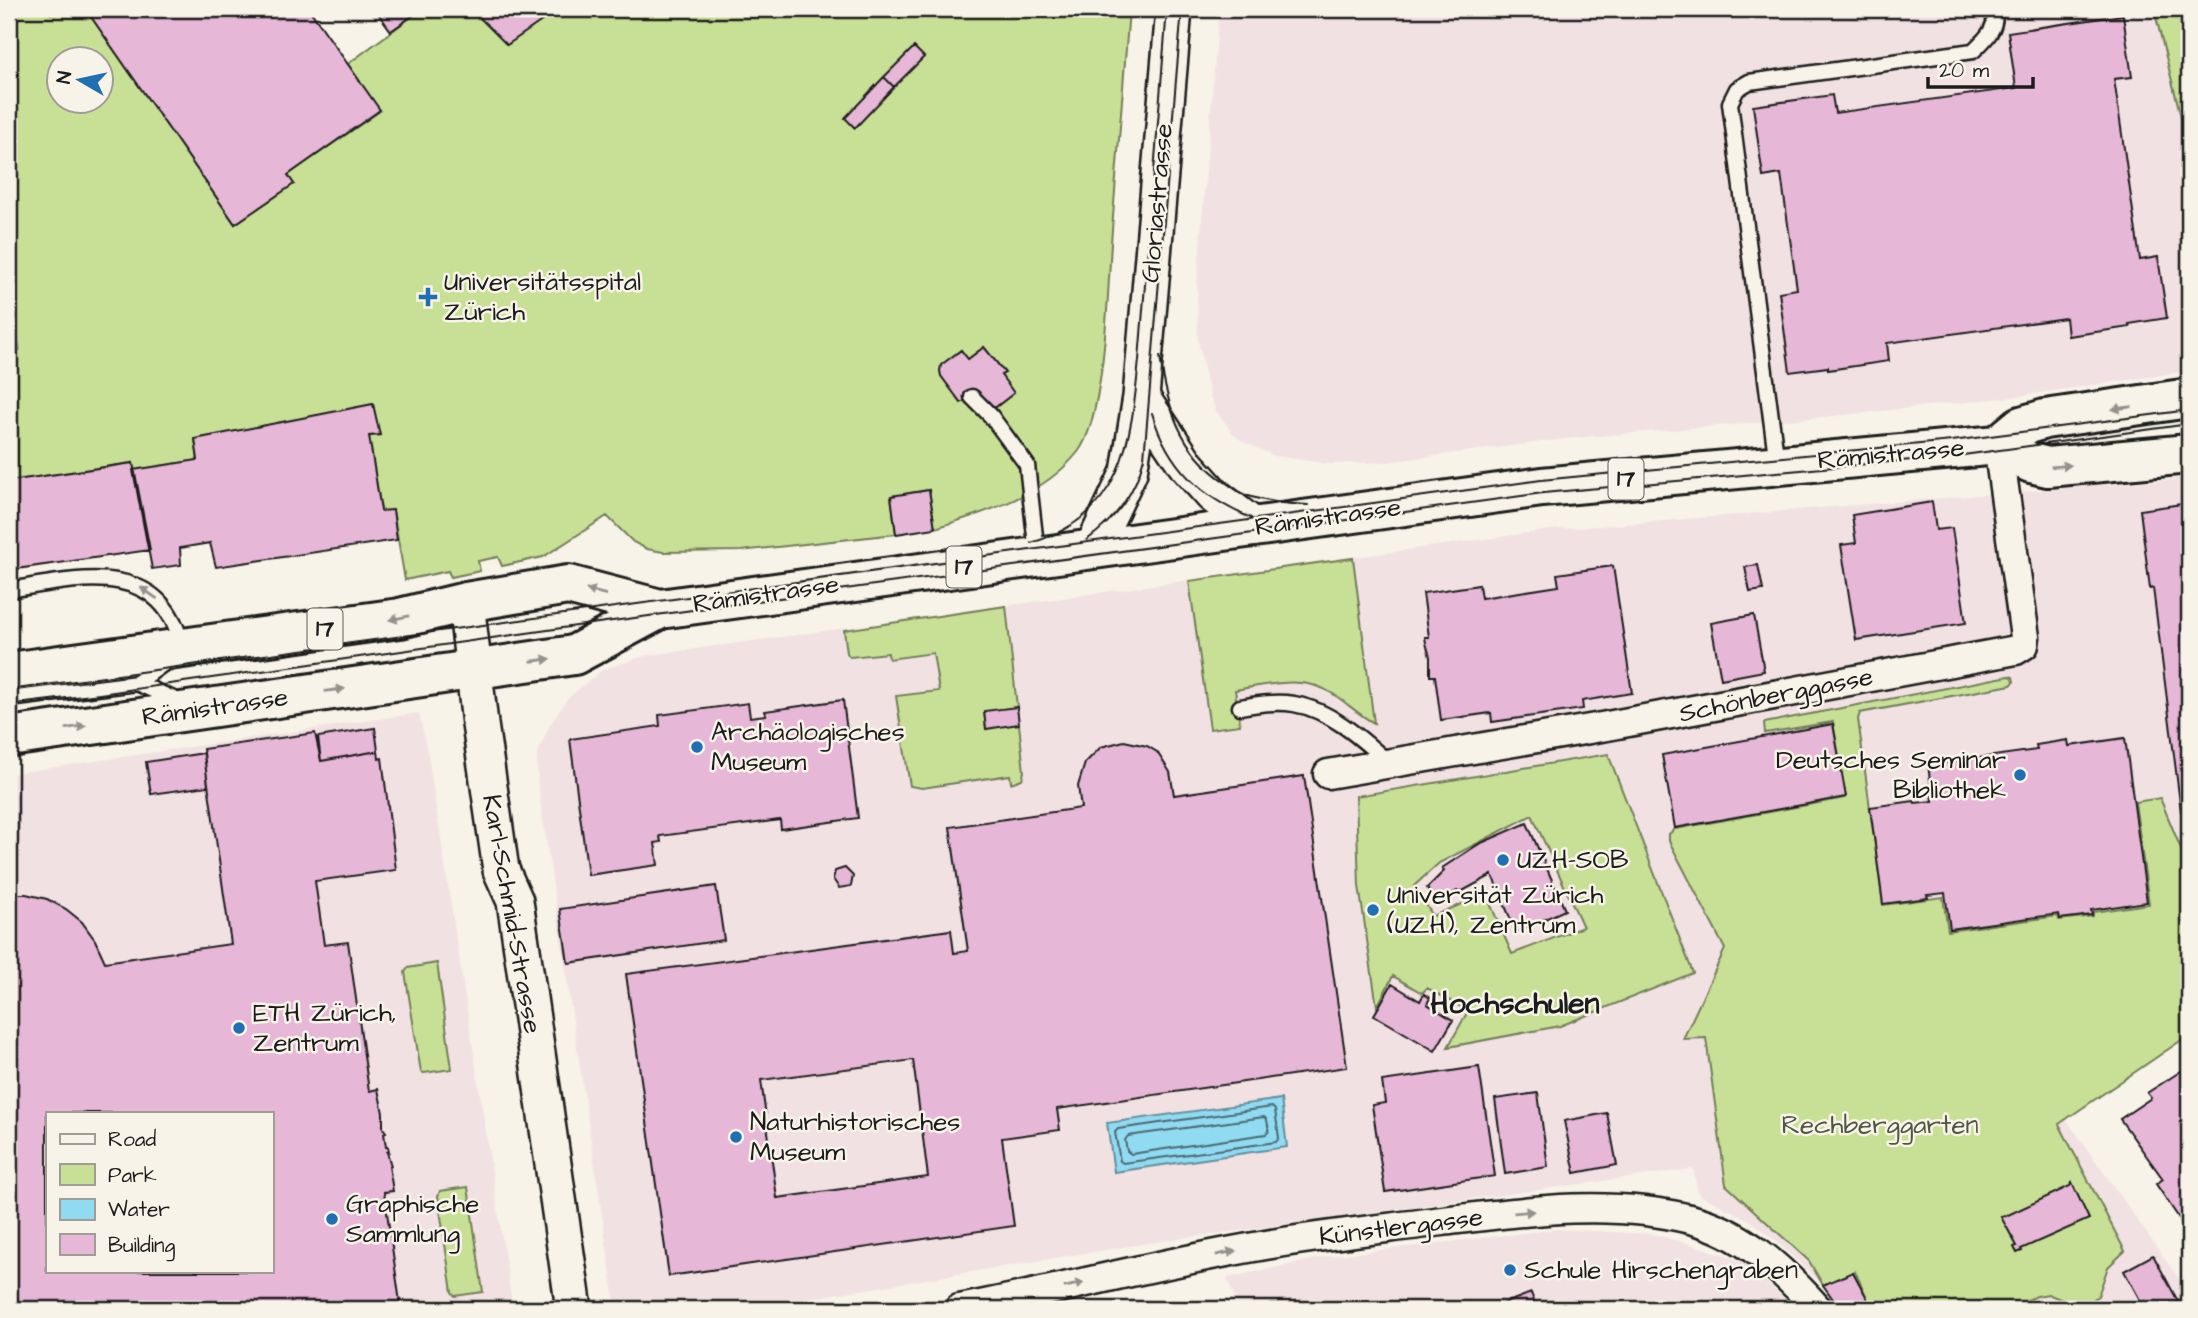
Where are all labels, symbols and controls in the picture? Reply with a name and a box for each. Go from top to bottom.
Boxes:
north arrow [46,46,116,116]
scale bar [1928,46,2034,90]
text: 20 m [1939,56,1990,85]
text: N [50,69,79,86]
street label: Gloriastrasse [1132,122,1182,284]
place label: Universitätsspital Zürich [444,264,641,330]
marker: Universitätsspital Zürich [418,287,438,307]
one-way arrow [2111,403,2133,414]
street label: Rämistrasse [1816,430,1966,478]
road number: 17 [1608,458,1644,500]
one-way arrow [2050,460,2072,471]
street label: Rämistrasse [1253,489,1403,545]
road number: 17 [946,546,982,588]
street label: Rämistrasse [691,566,841,622]
one-way arrow [140,586,158,600]
one-way arrow [585,586,607,597]
road number: 17 [308,608,342,650]
one-way arrow [388,612,410,623]
one-way arrow [531,654,553,665]
street label: Schönberggasse [1676,659,1876,733]
street label: Rämistrasse [140,679,290,735]
one-way arrow [324,684,346,695]
place label: Archäologisches Museum [711,714,905,780]
one-way arrow [65,721,87,732]
marker: Archäologisches Museum [689,739,705,755]
place label: Deutsches Seminar Bibliothek [1776,742,2006,808]
marker: Deutsches Seminar Bibliothek [2012,767,2028,783]
street label: Karl-Schmid-Strasse [473,792,551,1036]
place label: UZH-SOB [1517,842,1628,878]
marker: UZH-SOB [1495,852,1511,868]
place label: Universität Zürich (UZH), Zentrum [1387,877,1603,943]
marker: Universität Zürich (UZH), Zentrum [1365,902,1381,918]
district label: Hochschulen [1431,983,1599,1025]
place label: ETH Zürich, Zentrum [253,995,397,1061]
marker: ETH Zürich, Zentrum [231,1020,247,1036]
place label: Naturhistorisches Museum [750,1104,960,1170]
park label: Rechberggarten [1782,1107,1978,1145]
legend [46,1112,273,1272]
text: Road [108,1125,156,1154]
marker: Naturhistorisches Museum [728,1129,744,1145]
text: Park [108,1161,157,1190]
place label: Graphische Sammlung [346,1186,479,1254]
text: Water [108,1195,170,1224]
street label: Künstlergasse [1317,1199,1485,1257]
one-way arrow [1513,1206,1535,1217]
marker: Graphische Sammlung [324,1211,340,1227]
text: Building [108,1231,176,1262]
one-way arrow [1215,1247,1237,1258]
place label: Schule Hirschengraben [1524,1252,1798,1290]
marker: Schule Hirschengraben [1502,1262,1518,1278]
one-way arrow [1063,1279,1085,1290]

